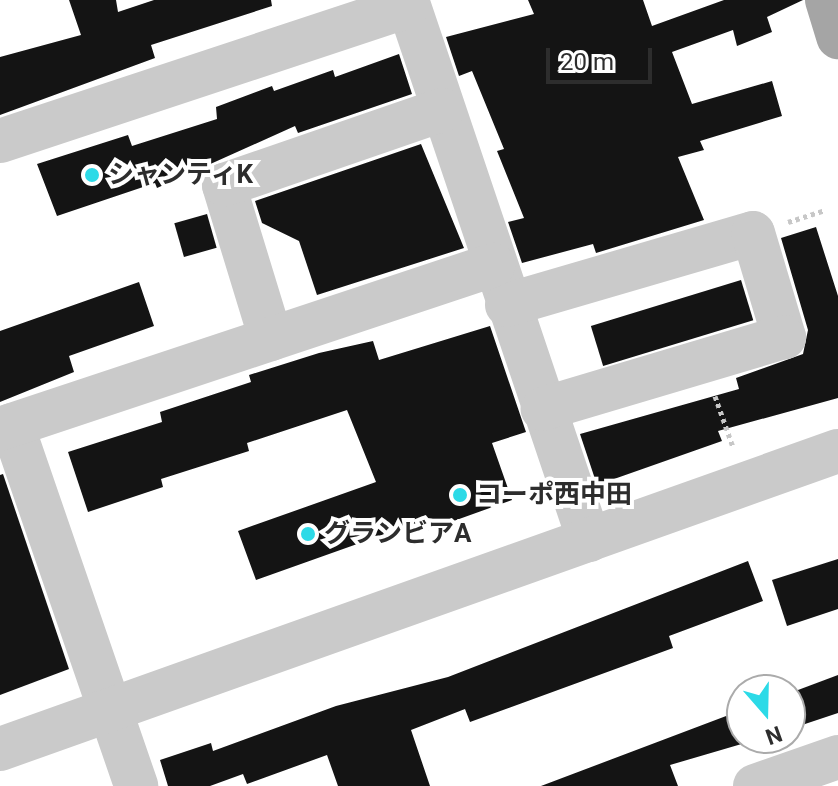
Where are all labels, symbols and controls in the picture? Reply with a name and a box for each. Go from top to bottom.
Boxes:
scale bar [550,32,656,82]
text: 20 m [560,48,614,76]
place label: シャンティK [108,159,255,191]
marker: シャンティK [83,166,101,184]
place label: コーポ西中田 [476,479,632,511]
marker: コーポ西中田 [451,486,469,504]
place label: グランビアA [324,518,471,550]
marker: グランビアA [299,525,317,543]
north arrow [726,674,806,754]
text: N [762,721,785,750]

